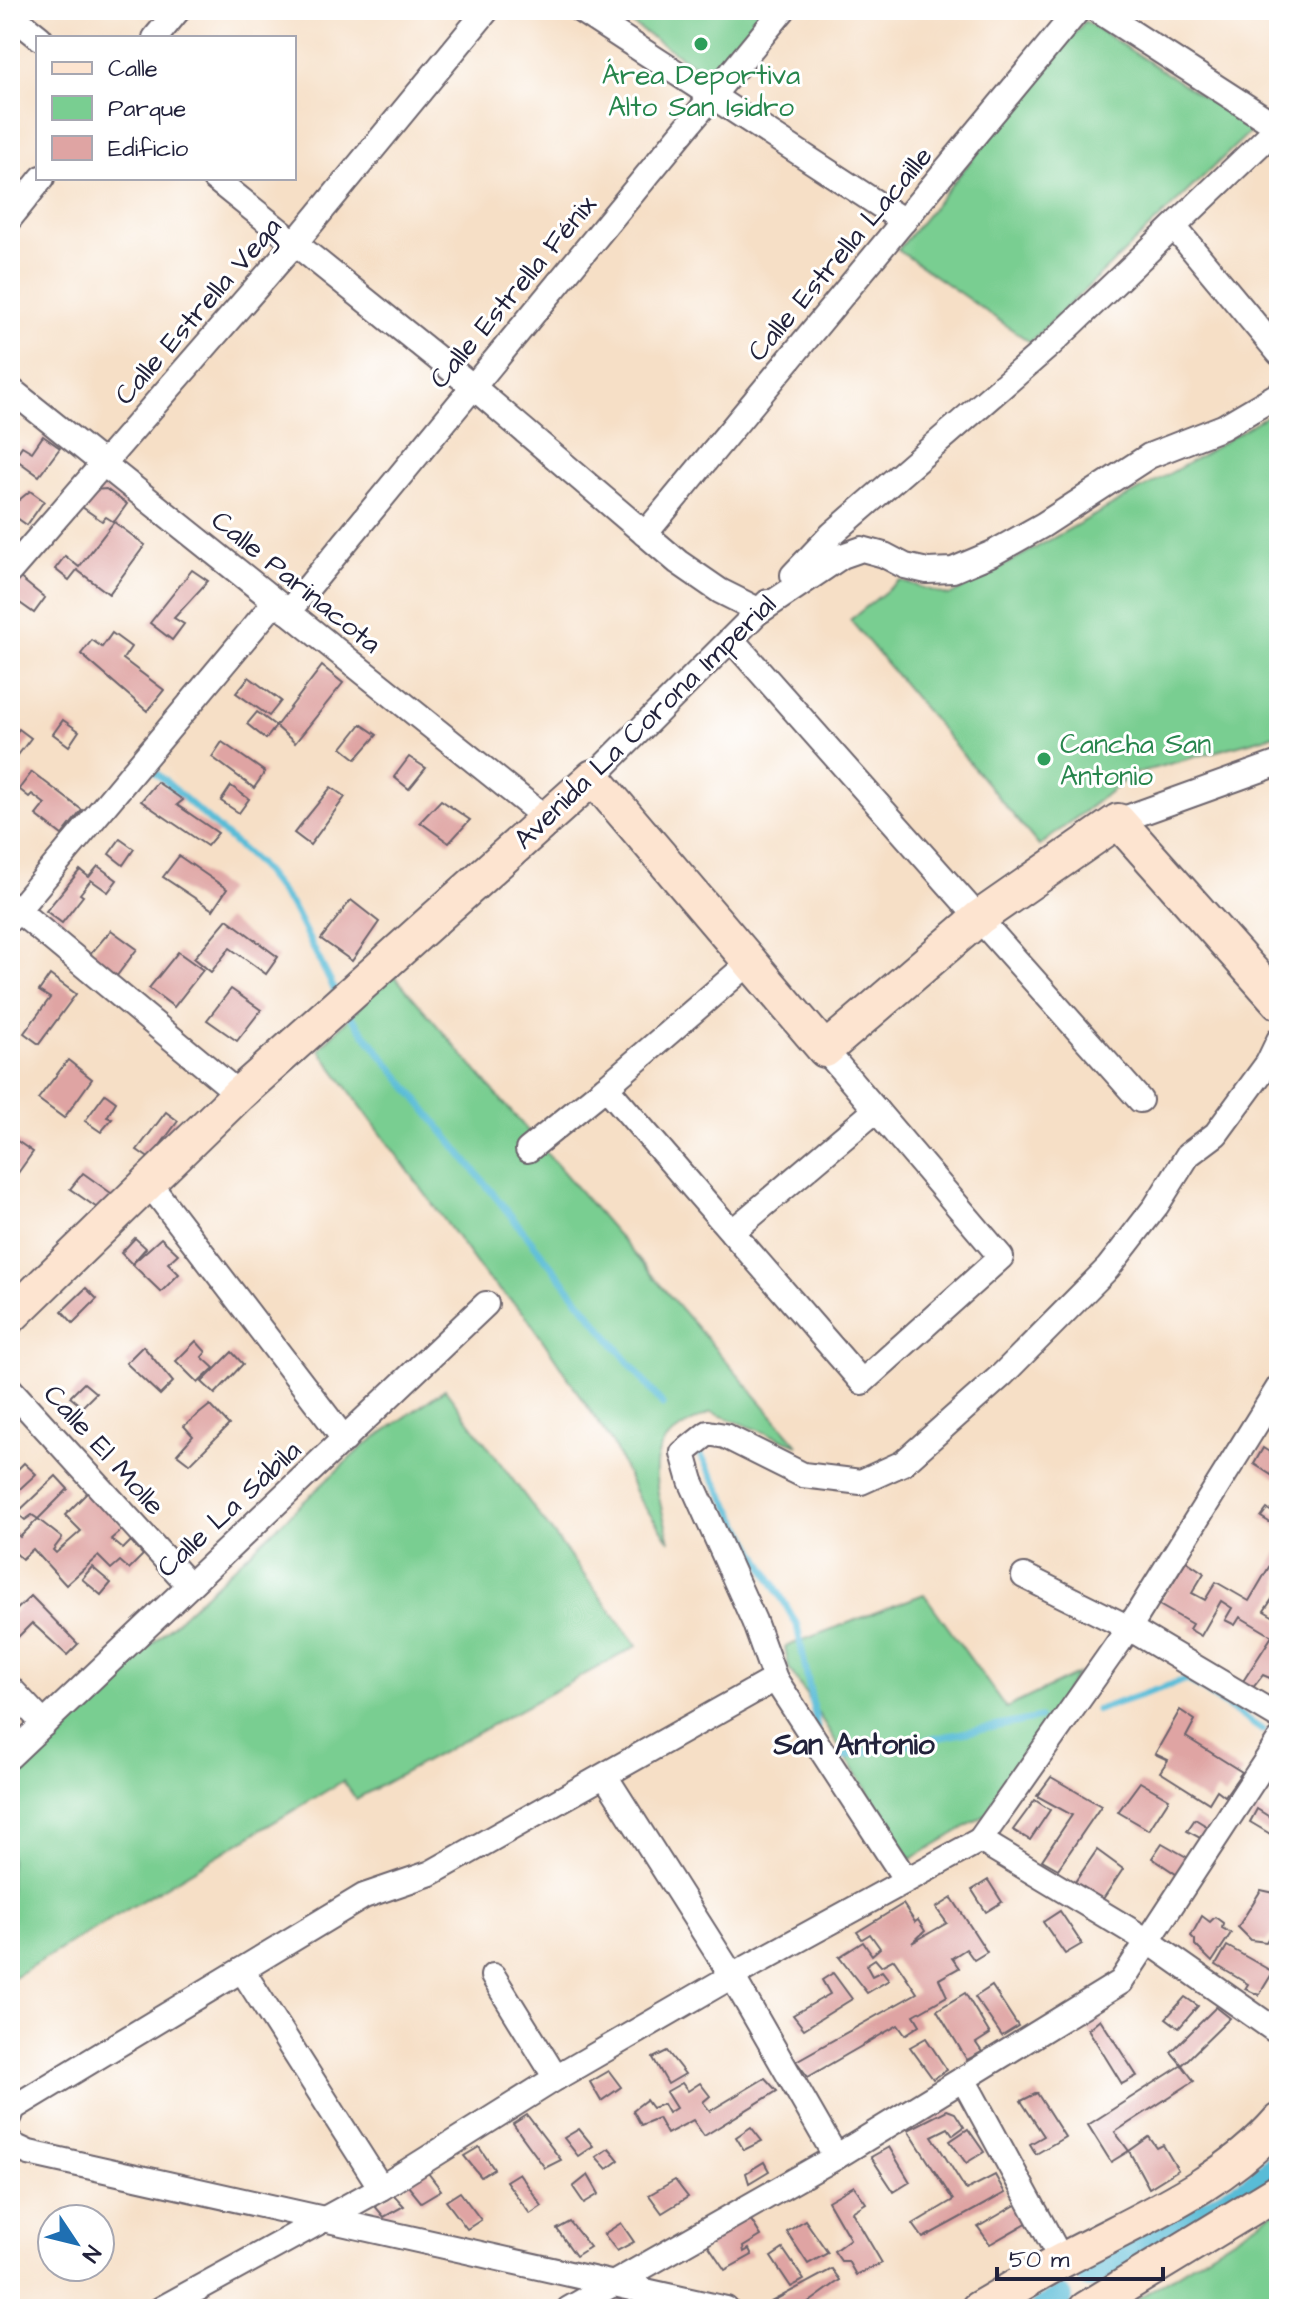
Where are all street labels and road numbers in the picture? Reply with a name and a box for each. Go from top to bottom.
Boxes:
street label: Calle Estrella Lacaille [738,138,942,370]
street label: Calle Estrella Fénix [420,186,606,397]
street label: Calle Estrella Vega [106,209,291,414]
street label: Calle Parinacota [203,501,389,663]
street label: Avenida La Corona Imperial [505,586,785,858]
street label: Calle El Molle [34,1376,173,1524]
street label: Calle La Sábila [148,1432,310,1586]

